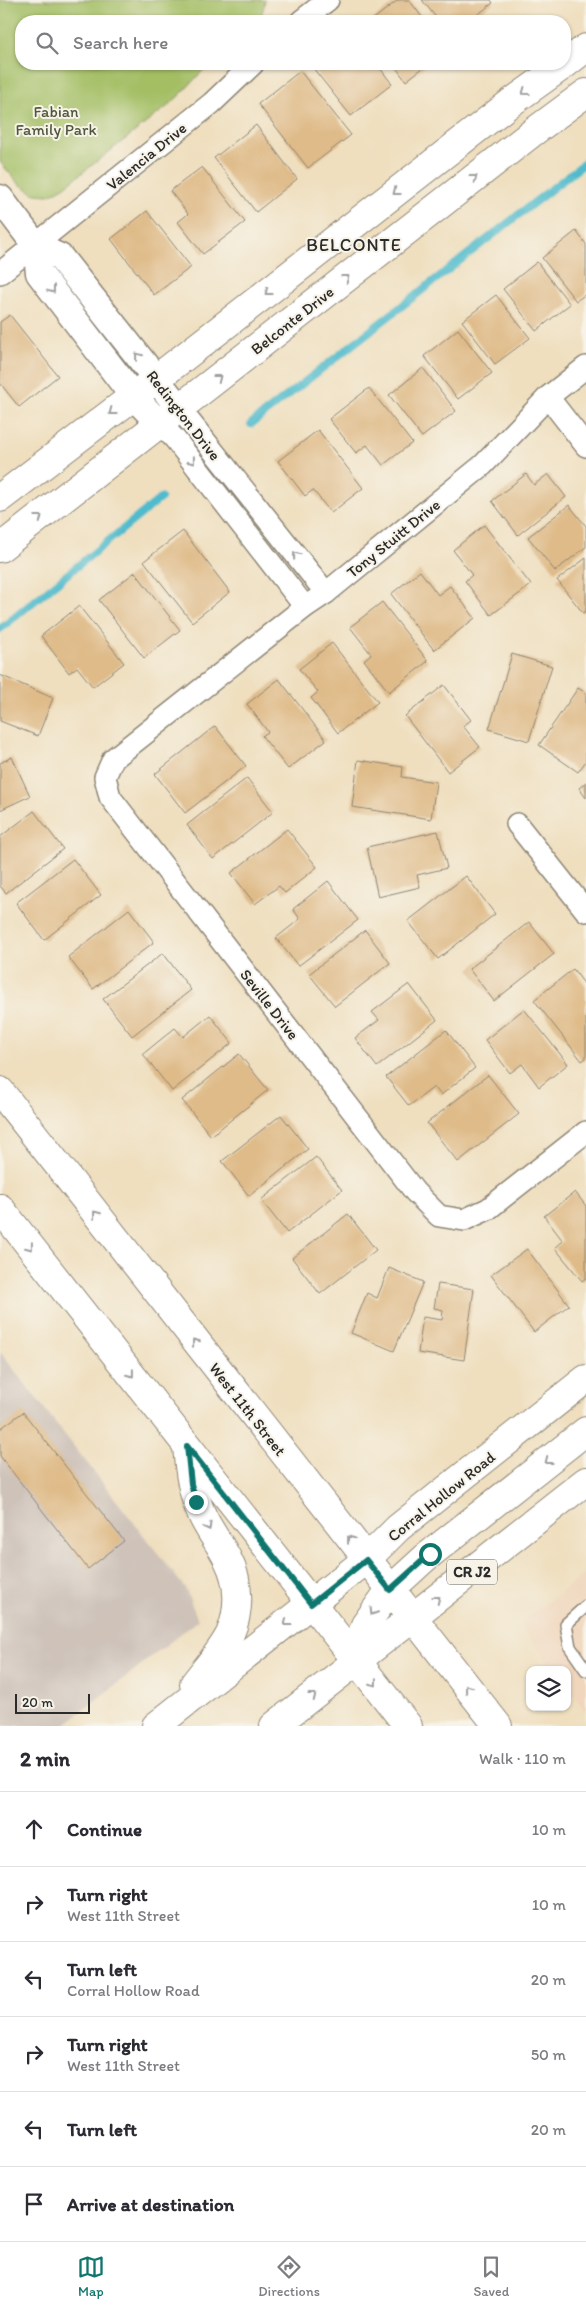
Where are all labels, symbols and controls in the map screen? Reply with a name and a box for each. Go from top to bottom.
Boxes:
search box [15,15,571,70]
icon: search [33,29,61,57]
text: Search here [73,31,168,54]
one-way arrow [522,87,531,95]
park label: Fabian Family Park [15,102,97,139]
street label: Valencia Drive [102,118,190,194]
one-way arrow [468,176,477,184]
one-way arrow [393,186,402,195]
district label: BELCONTE [306,234,402,256]
one-way arrow [340,276,349,284]
street label: Belconte Drive [247,282,338,359]
one-way arrow [46,284,55,294]
one-way arrow [265,286,274,294]
one-way arrow [136,353,144,362]
street label: Redington Drive [143,366,225,464]
one-way arrow [212,376,221,384]
one-way arrow [108,406,118,415]
one-way arrow [186,455,194,464]
street label: Tony Stuitt Drive [343,495,444,582]
one-way arrow [33,515,42,524]
one-way arrow [293,552,301,561]
street label: Seville Drive [236,965,303,1043]
one-way arrow [93,1210,102,1220]
one-way arrow [25,1241,34,1250]
one-way arrow [193,1339,201,1348]
street label: West 11th Street [205,1359,290,1460]
one-way arrow [125,1368,133,1377]
street label: Corral Hollow Road [384,1447,499,1546]
one-way arrow [545,1455,554,1463]
route end [185,1491,208,1514]
one-way arrow [202,1521,212,1530]
one-way arrow [347,1536,355,1545]
route start [419,1543,442,1566]
road number: CR J2 [447,1560,497,1584]
one-way arrow [431,1597,440,1605]
one-way arrow [369,1607,379,1616]
one-way arrow [284,1617,293,1625]
map controls [526,1666,571,1711]
button: layers [526,1666,571,1711]
one-way arrow [368,1677,376,1686]
one-way arrow [465,1685,473,1694]
scale bar [15,1691,90,1714]
text: 20 m [22,1694,53,1711]
one-way arrow [307,1694,316,1702]
text: 2 min [20,1746,70,1771]
text: Walk · 110 m [479,1749,566,1768]
icon: ahead [20,1815,48,1843]
text: Continue [67,1818,142,1841]
text: 10 m [532,1820,566,1839]
text: Turn right [67,1883,148,1906]
icon: right [20,1890,48,1918]
text: 10 m [532,1895,566,1914]
text: West 11th Street [67,1906,180,1925]
text: Turn left [67,1958,137,1981]
icon: left [20,1965,48,1993]
text: 20 m [531,1970,566,1989]
text: Corral Hollow Road [67,1981,200,2000]
text: Turn right [67,2033,148,2056]
icon: right [20,2040,48,2068]
text: 50 m [531,2045,566,2064]
text: West 11th Street [67,2056,180,2075]
icon: left [20,2115,48,2143]
text: Turn left [67,2118,137,2141]
text: 20 m [531,2120,566,2139]
icon: arrive [20,2190,48,2218]
text: Arrive at destination [67,2193,234,2216]
tab: Map [77,2253,105,2300]
tab: Directions [258,2253,320,2300]
tab: Saved [473,2253,509,2300]

